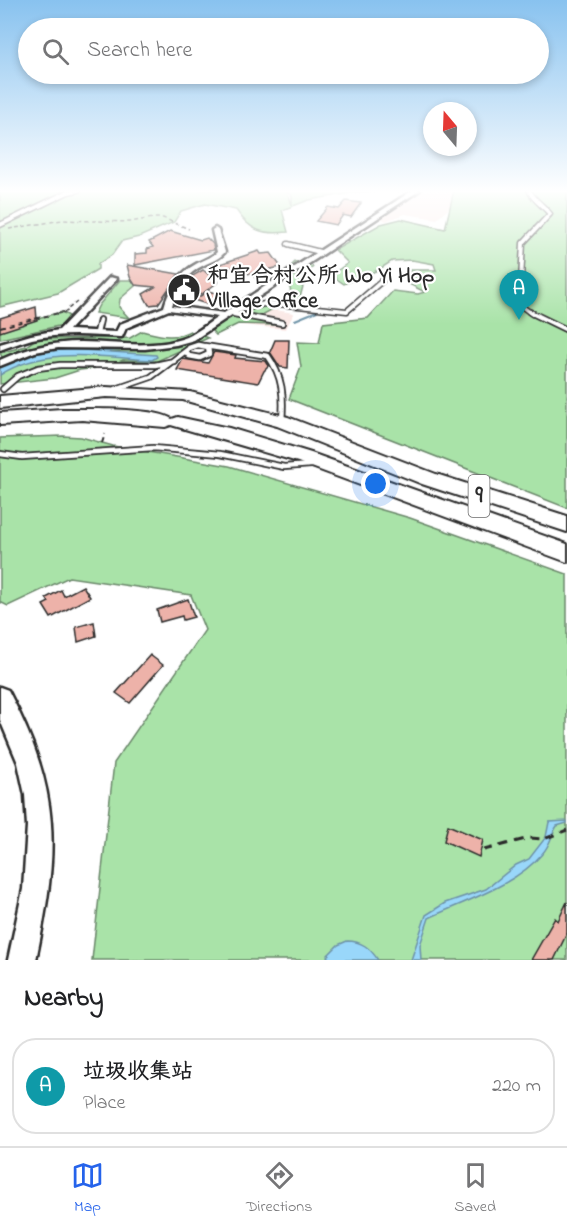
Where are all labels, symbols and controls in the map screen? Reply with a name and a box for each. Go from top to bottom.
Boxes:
search box [18,18,549,84]
icon: search [39,35,72,68]
text: Search here [87,35,192,67]
north arrow [423,102,477,156]
place label: 和宜合村公所 Wo Yi Hop Village Office [206,261,434,319]
pin: A [500,270,538,320]
public building icon: 和宜合村公所 Wo Yi Hop Village Office [166,272,202,308]
your location [361,469,390,498]
road number: 9 [468,475,490,517]
text: Nearby [24,980,103,1018]
text: 垃圾收集站 [83,1057,193,1089]
text: A [39,1072,52,1101]
text: 220 m [492,1072,541,1101]
text: Place [83,1089,125,1118]
tab: Map [71,1159,104,1219]
tab: Directions [246,1159,312,1219]
tab: Saved [454,1159,496,1219]

